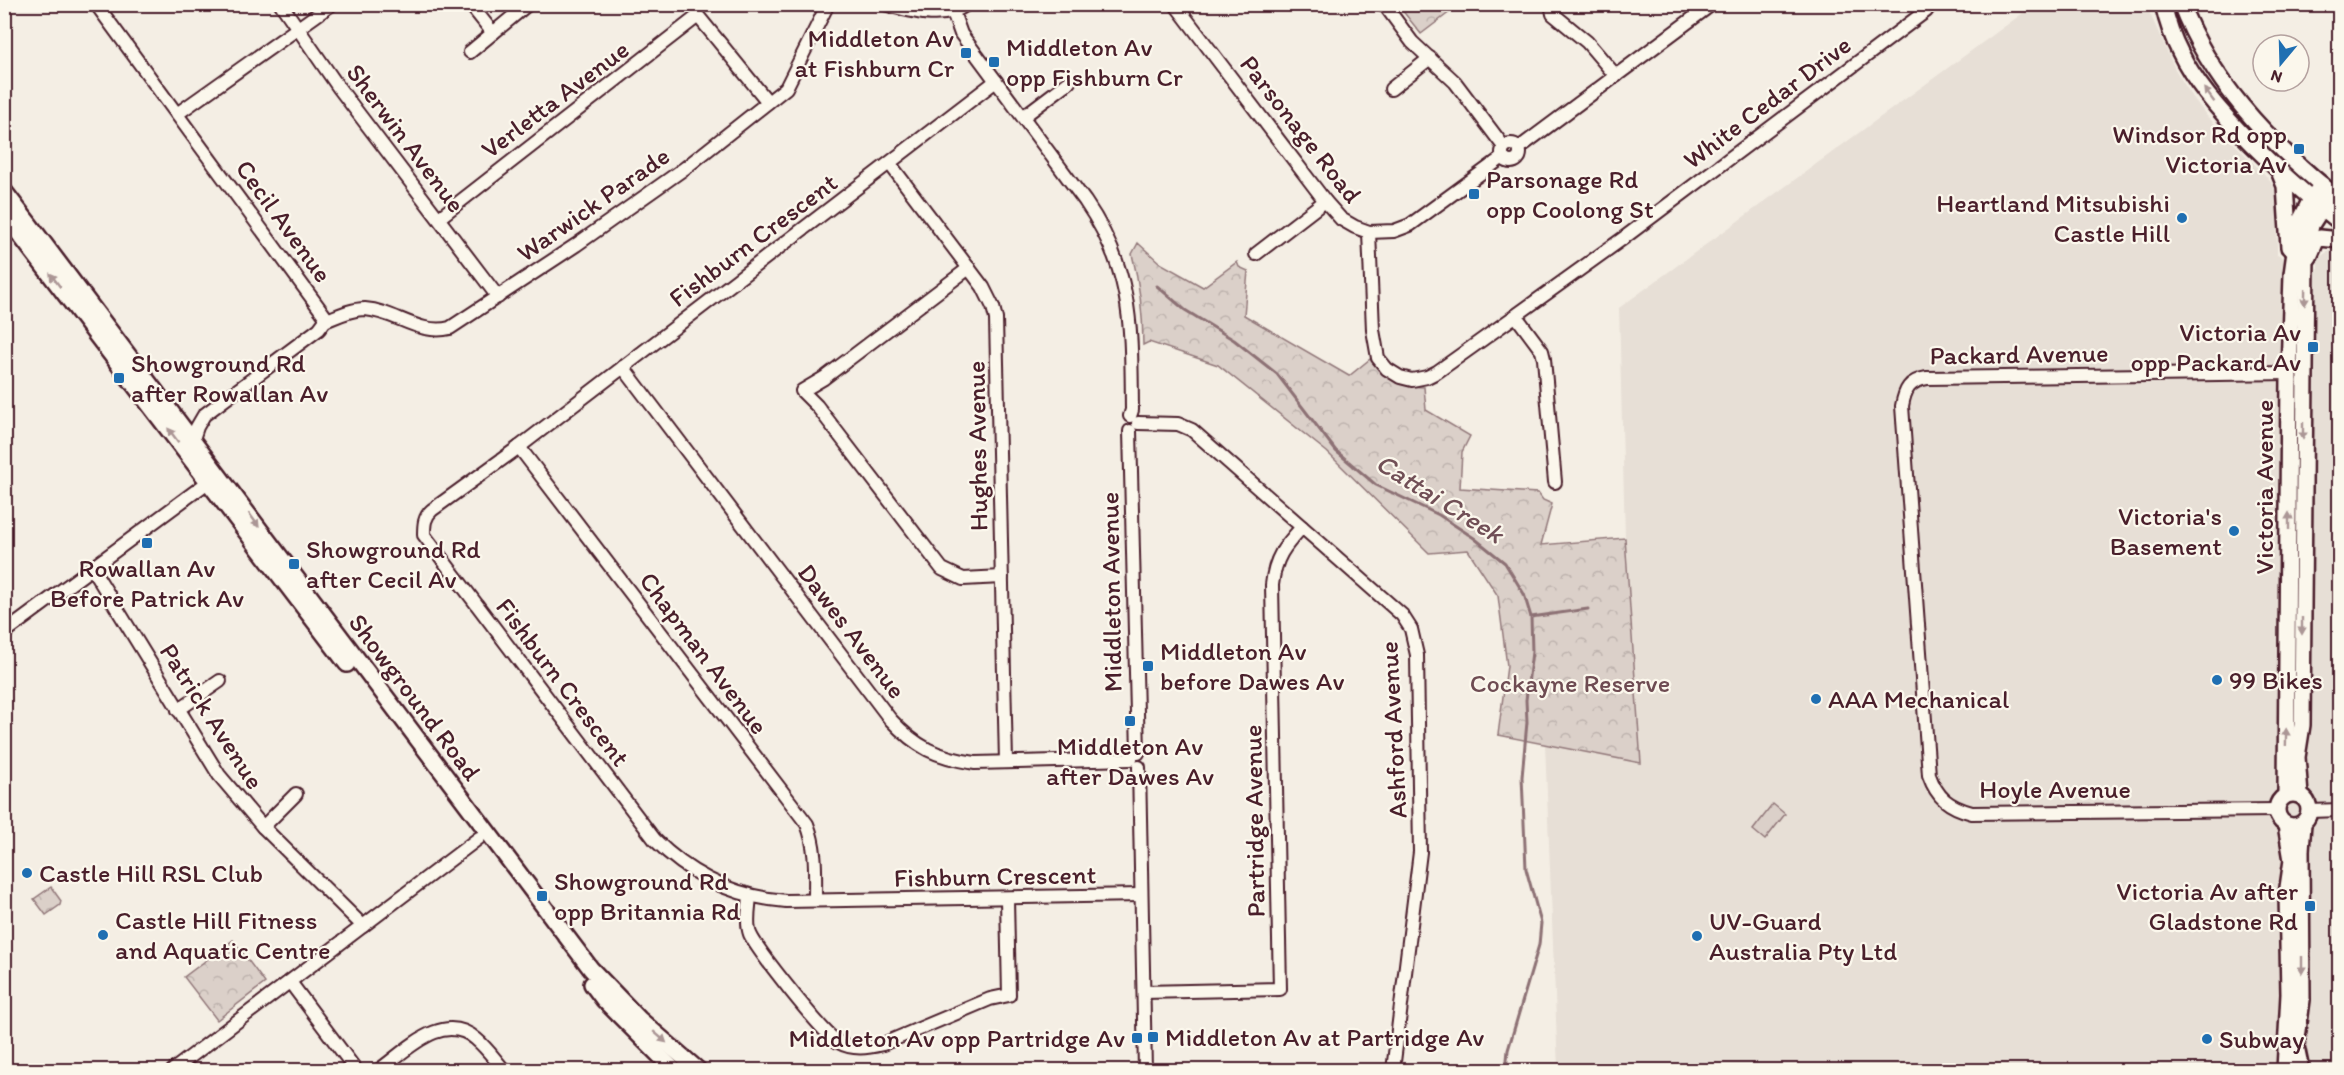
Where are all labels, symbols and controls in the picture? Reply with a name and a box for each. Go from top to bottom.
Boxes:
place label: Middleton Av at Fishburn Cr [794,22,955,84]
street label: White Cedar Drive [1677,28,1857,176]
place label: Middleton Av opp Fishburn Cr [1006,31,1183,93]
street label: Verletta Avenue [475,33,635,165]
north arrow [2251,33,2311,93]
marker: Middleton Av at Fishburn Cr [959,46,973,60]
street label: Parsonage Road [1233,49,1369,209]
marker: Middleton Av opp Fishburn Cr [987,55,1001,69]
street label: Sherwin Avenue [340,57,472,219]
text: N [2268,66,2284,87]
one-way arrow [2203,87,2215,102]
place label: Windsor Rd opp Victoria Av [2112,118,2287,180]
street label: Warwick Parade [510,140,676,268]
marker: Windsor Rd opp Victoria Av [2292,142,2306,156]
street label: Cecil Avenue [229,153,339,289]
place label: Parsonage Rd opp Coolong St [1486,163,1654,225]
street label: Fishburn Crescent [662,166,844,314]
marker: Parsonage Rd opp Coolong St [1467,187,1481,201]
place label: Heartland Mitsubishi Castle Hill [1936,187,2170,249]
marker: Heartland Mitsubishi Castle Hill [2175,211,2189,225]
one-way arrow [49,272,61,288]
one-way arrow [2300,287,2310,306]
place label: Victoria Av opp Packard Av [2130,316,2301,378]
street label: Packard Avenue [1929,336,2109,372]
marker: Victoria Av opp Packard Av [2306,340,2320,354]
place label: Showground Rd after Rowallan Av [131,347,328,409]
street label: Hughes Avenue [960,361,994,531]
marker: Showground Rd after Rowallan Av [112,371,126,385]
street label: Victoria Avenue [2248,400,2280,574]
one-way arrow [2298,422,2308,441]
one-way arrow [167,427,179,443]
water label: Cattai Creek [1370,446,1512,551]
street label: Middleton Avenue [1093,492,1129,692]
place label: Victoria's Basement [2110,500,2222,562]
one-way arrow [2284,511,2294,530]
one-way arrow [248,512,260,528]
marker: Victoria's Basement [2227,524,2241,538]
place label: Showground Rd after Cecil Av [306,533,481,595]
marker: Rowallan Av Before Patrick Av [140,536,154,550]
place label: Rowallan Av Before Patrick Av [50,552,244,614]
marker: Showground Rd after Cecil Av [287,557,301,571]
street label: Dawes Avenue [791,557,913,705]
street label: Chapman Avenue [633,566,775,740]
street label: Fishburn Crescent [489,591,637,773]
street label: Showground Road [342,607,489,787]
one-way arrow [2297,617,2307,636]
place label: Middleton Av before Dawes Av [1160,635,1345,697]
street label: Patrick Avenue [153,637,271,795]
street label: Ashford Avenue [1372,641,1414,819]
marker: Middleton Av before Dawes Av [1141,659,1155,673]
place label: 99 Bikes [2229,664,2323,696]
park label: Cockayne Reserve [1470,667,1670,699]
marker: 99 Bikes [2210,673,2224,687]
place label: AAA Mechanical [1828,683,2009,715]
marker: AAA Mechanical [1809,692,1823,706]
marker: Middleton Av after Dawes Av [1123,714,1137,728]
street label: Partridge Avenue [1236,724,1272,918]
one-way arrow [2281,727,2291,746]
place label: Middleton Av after Dawes Av [1046,730,1214,792]
street label: Hoyle Avenue [1979,773,2131,805]
place label: Castle Hill RSL Club [39,857,263,889]
street label: Fishburn Crescent [893,858,1097,894]
place label: Showground Rd opp Britannia Rd [554,865,741,927]
marker: Castle Hill RSL Club [20,866,34,880]
place label: Victoria Av after Gladstone Rd [2116,875,2298,937]
marker: Showground Rd opp Britannia Rd [535,889,549,903]
marker: Victoria Av after Gladstone Rd [2303,899,2317,913]
place label: Castle Hill Fitness and Aquatic Centre [115,904,331,966]
place label: UV-Guard Australia Pty Ltd [1709,905,1897,967]
marker: Castle Hill Fitness and Aquatic Centre [96,928,110,942]
marker: UV-Guard Australia Pty Ltd [1690,929,1704,943]
one-way arrow [2297,956,2307,975]
place label: Middleton Av at Partridge Av [1165,1021,1484,1053]
place label: Middleton Av opp Partridge Av [788,1022,1125,1054]
place label: Subway [2219,1023,2304,1055]
one-way arrow [652,1030,667,1043]
marker: Middleton Av at Partridge Av [1146,1030,1160,1044]
marker: Middleton Av opp Partridge Av [1130,1031,1144,1045]
marker: Subway [2200,1032,2214,1046]

